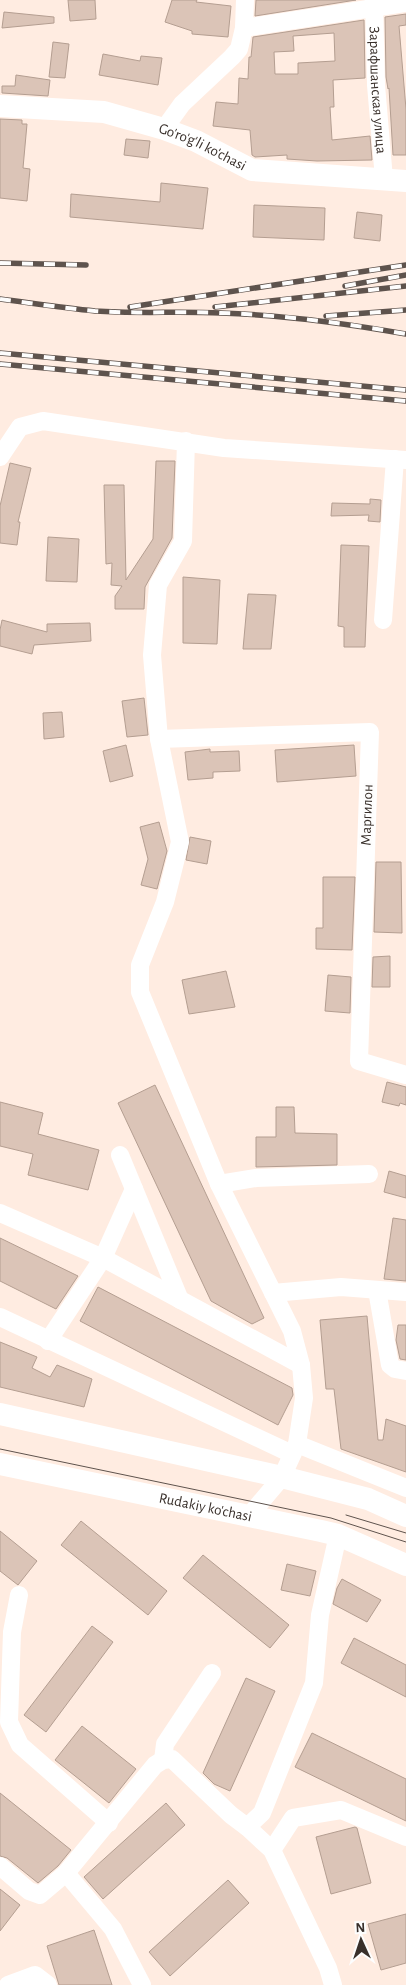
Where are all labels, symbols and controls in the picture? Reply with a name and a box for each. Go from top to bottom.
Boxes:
street label: Зарафшанская улица [367,26,389,154]
street label: Go'ro'g'li ko'chasi [157,120,249,173]
street label: Маргилон [358,784,376,846]
street label: Rudakiy ko'chasi [158,1490,253,1524]
north arrow [336,1915,386,1965]
text: N [355,1921,366,1935]

